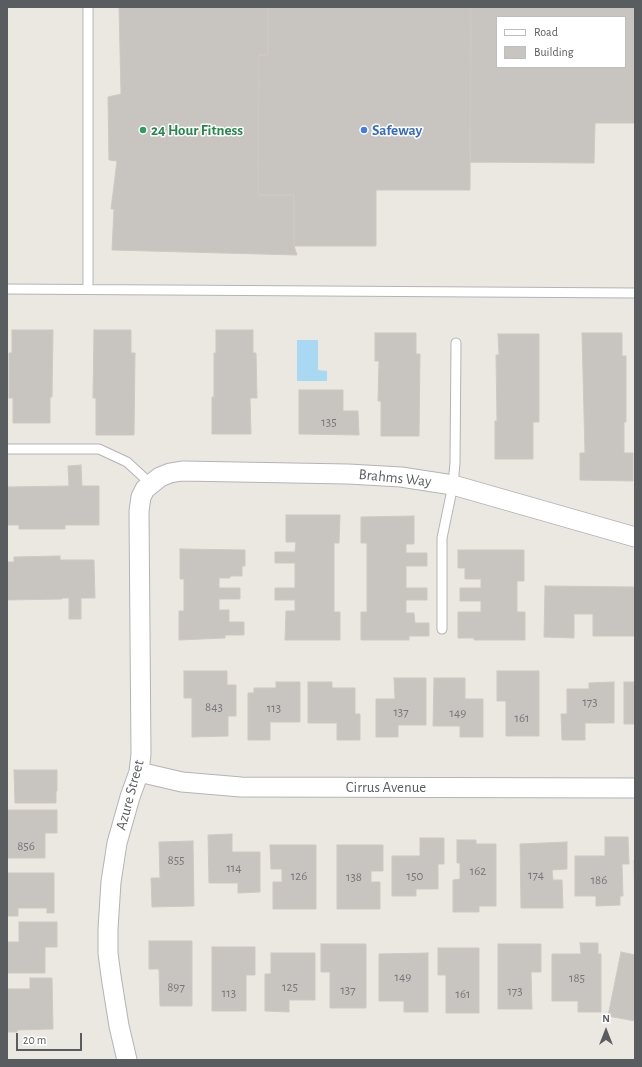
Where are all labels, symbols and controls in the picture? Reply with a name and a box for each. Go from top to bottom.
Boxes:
legend [496,16,626,68]
text: Road [534,26,558,38]
text: Building [534,46,574,58]
place label: 24 Hour Fitness [151,121,243,139]
place label: Safeway [372,121,422,139]
marker: 24 Hour Fitness [138,125,148,135]
marker: Safeway [359,125,369,135]
house number: 135 [321,414,337,430]
street label: Brahms Way [358,465,432,491]
house number: 173 [582,694,598,710]
house number: 843 [205,699,223,715]
house number: 113 [267,700,281,716]
house number: 137 [393,704,409,720]
house number: 149 [450,705,466,721]
house number: 161 [514,710,530,726]
street label: Azure Street [112,758,148,832]
street label: Cirrus Avenue [346,778,426,796]
house number: 856 [17,838,35,854]
house number: 855 [167,852,185,868]
house number: 114 [226,860,242,876]
house number: 162 [470,863,486,879]
house number: 174 [528,867,544,883]
house number: 126 [291,868,307,884]
house number: 150 [407,868,423,884]
house number: 138 [346,869,362,885]
house number: 186 [591,872,607,888]
house number: 149 [395,969,411,985]
house number: 185 [569,970,585,986]
house number: 897 [167,979,185,995]
house number: 125 [282,979,298,995]
house number: 137 [340,982,356,998]
house number: 173 [507,983,523,999]
house number: 113 [222,985,236,1001]
house number: 161 [455,986,471,1002]
north arrow [586,1011,626,1051]
text: N [602,1013,610,1024]
scale bar [18,1025,84,1051]
text: 20 m [23,1034,46,1046]

